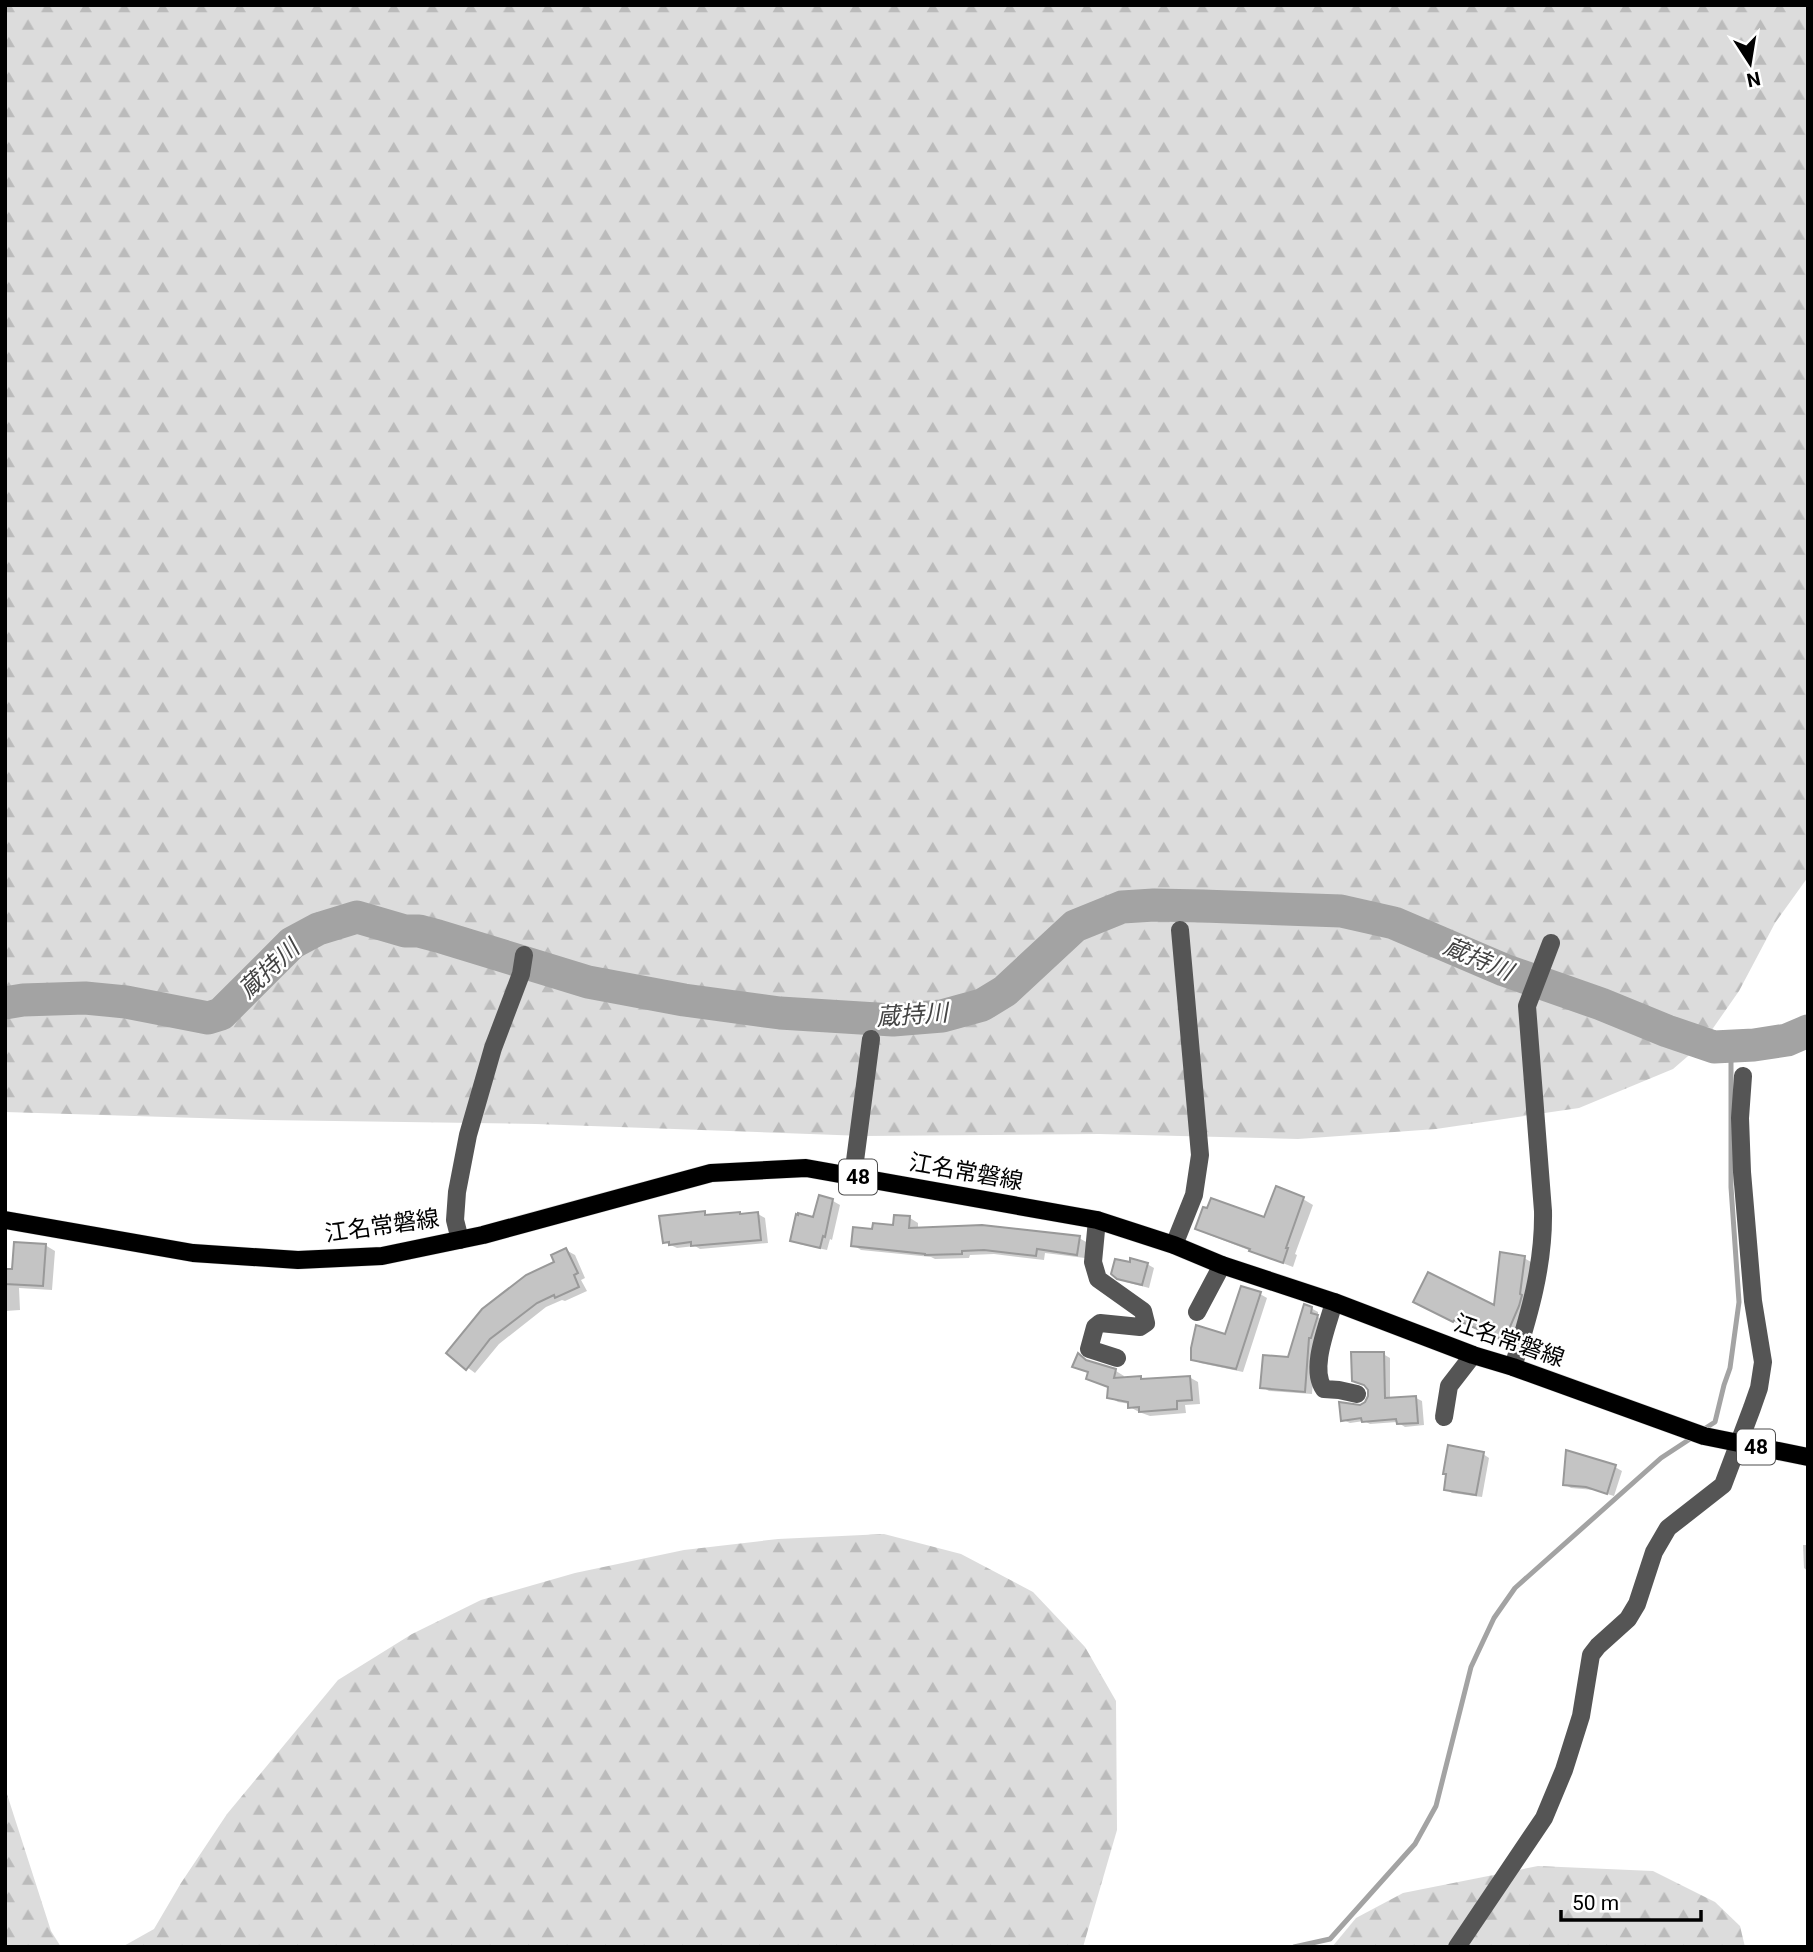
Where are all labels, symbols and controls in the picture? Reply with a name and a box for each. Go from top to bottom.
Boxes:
north arrow [1715,28,1785,98]
text: N [1744,66,1762,92]
water label: 蔵持川 [233,932,307,1004]
water label: 蔵持川 [1439,932,1519,987]
water label: 蔵持川 [875,998,952,1031]
street label: 江名常磐線 [907,1149,1025,1195]
road number: 48 [839,1160,877,1194]
street label: 江名常磐線 [323,1205,441,1247]
street label: 江名常磐線 [1450,1310,1568,1372]
road number: 48 [1737,1430,1775,1464]
scale bar [1561,1878,1701,1922]
text: 50 m [1572,1891,1619,1915]

